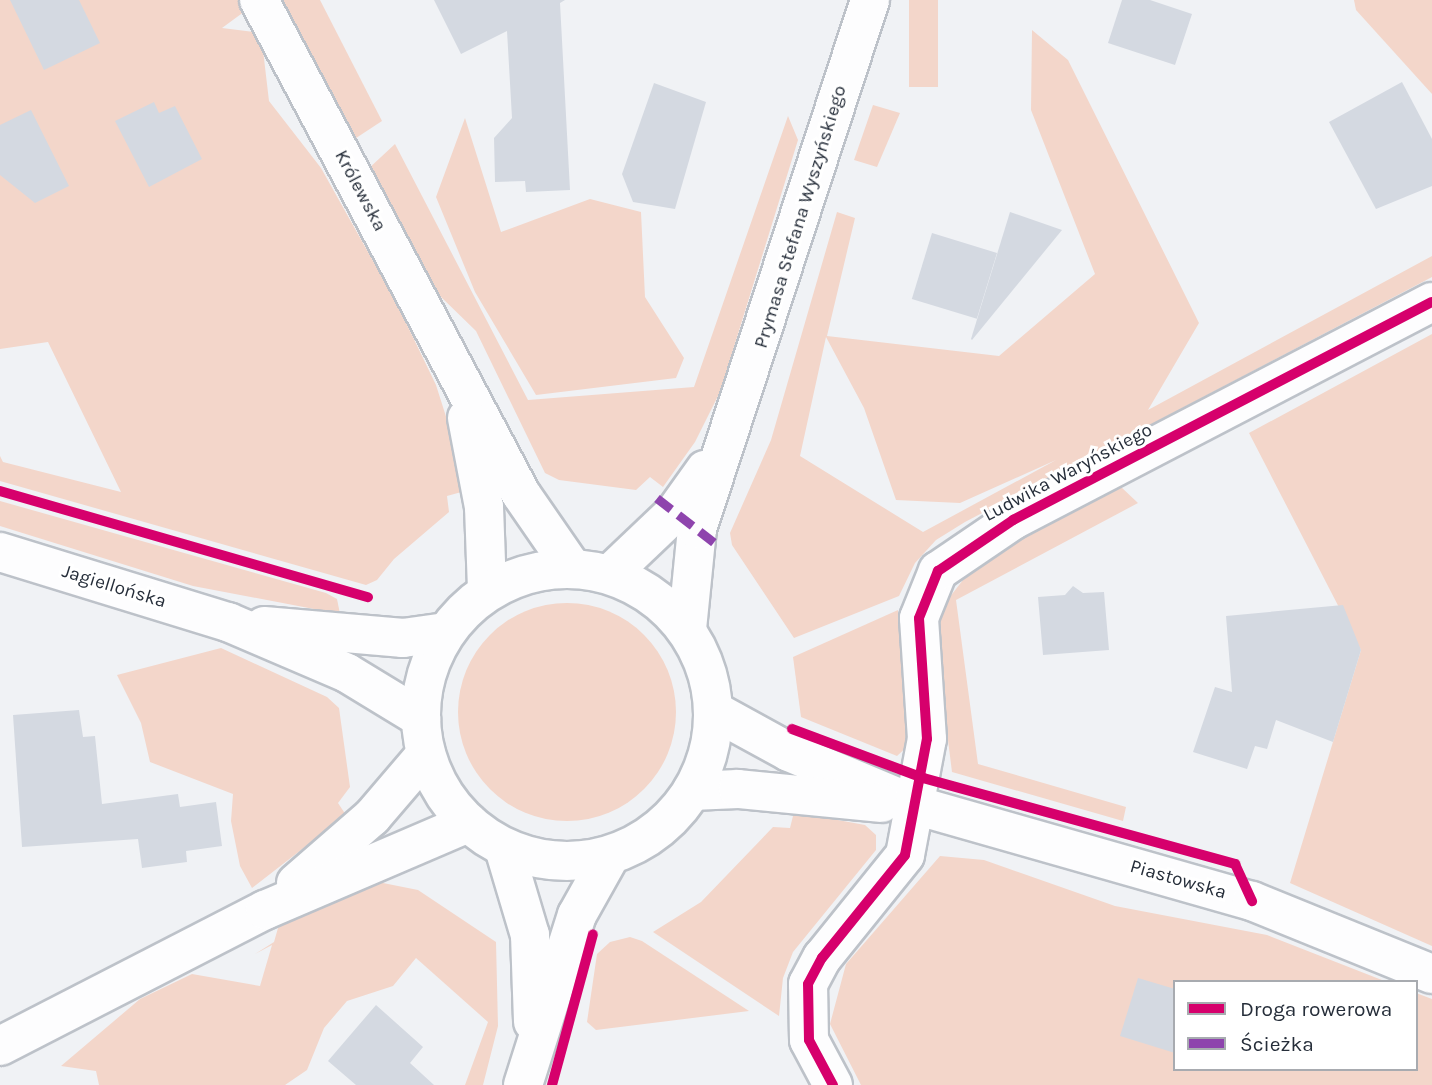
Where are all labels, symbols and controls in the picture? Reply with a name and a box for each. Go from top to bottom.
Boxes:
street label: Prymasa Stefana Wyszyńskiego [750,83,852,351]
street label: Królewska [329,146,391,236]
street label: Ludwika Waryńskiego [980,419,1156,527]
street label: Jagiellońska [59,560,169,614]
street label: Piastowska [1127,855,1229,905]
legend [1173,980,1418,1071]
text: Droga rowerowa [1240,997,1392,1021]
text: Ścieżka [1240,1032,1314,1056]

